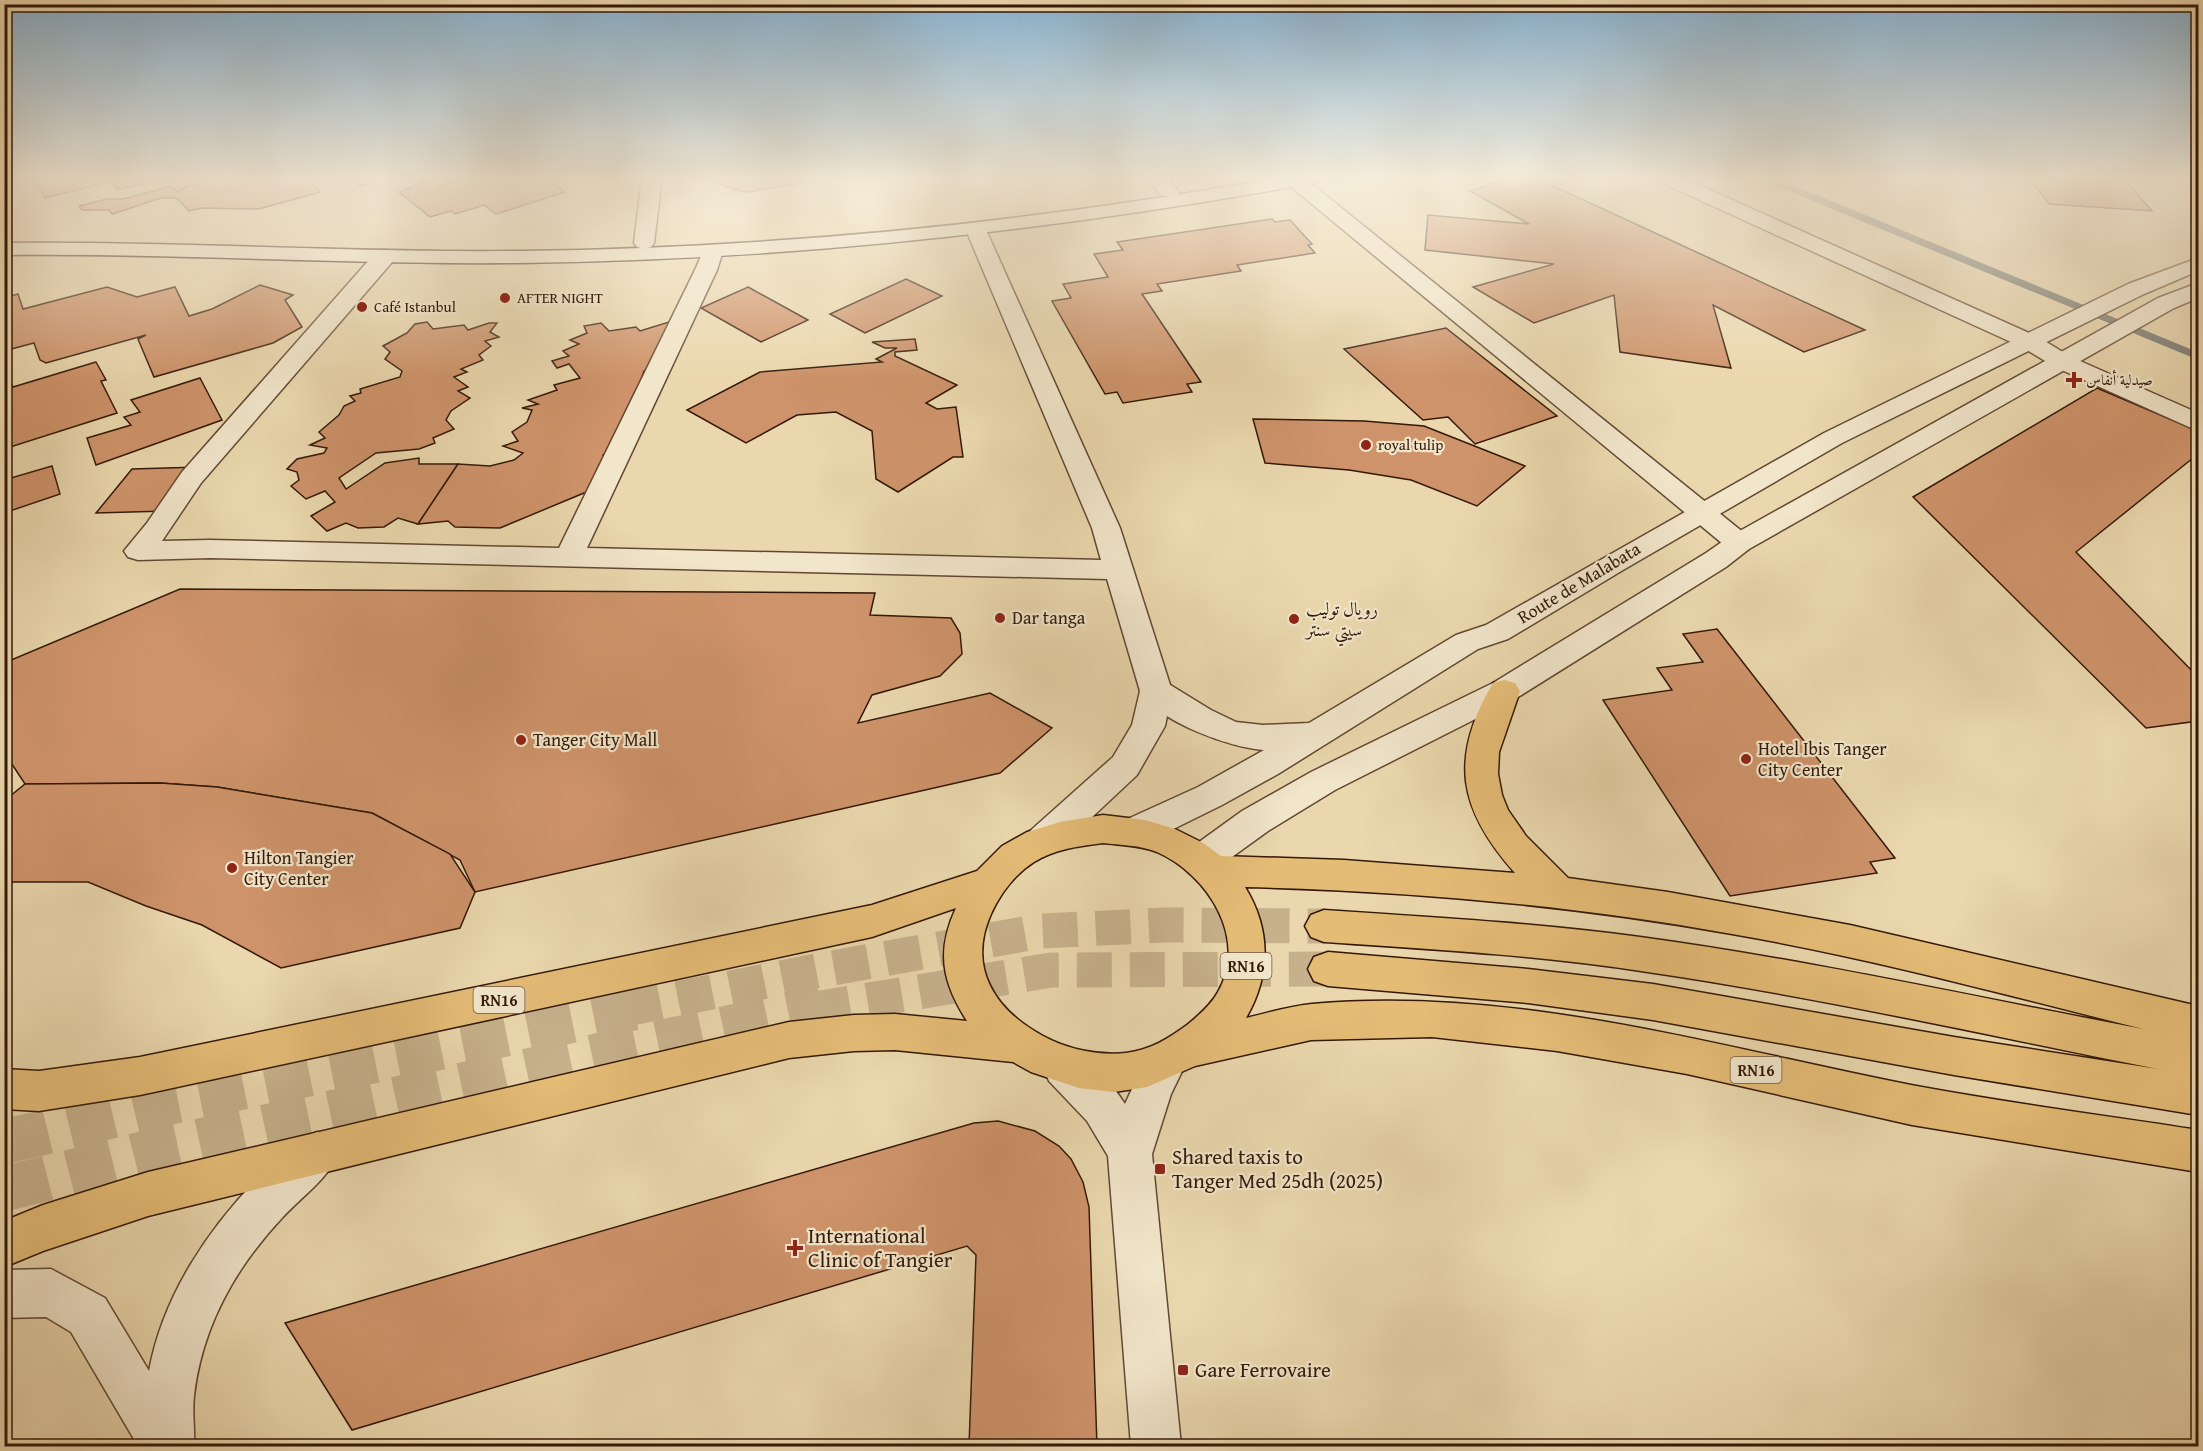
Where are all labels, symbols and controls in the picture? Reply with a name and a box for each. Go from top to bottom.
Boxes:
place label: AFTER NIGHT [517,287,604,308]
marker: AFTER NIGHT [498,291,512,305]
place label: Café Istanbul [374,296,456,317]
marker: Café Istanbul [355,300,369,314]
place label: صيدلية أنفاس [2086,369,2153,390]
marker: صيدلية أنفاس [2067,373,2081,387]
place label: royal tulip [1378,434,1443,455]
marker: royal tulip [1359,438,1373,452]
street label: Route de Malabata [1512,535,1646,630]
place label: رويال توليب سيتي سنتر [1304,595,1378,647]
place label: Dar tanga [1012,604,1086,631]
marker: Dar tanga [993,611,1007,625]
marker: رويال توليب سيتي سنتر [1287,612,1301,626]
place label: Tanger City Mall [533,726,657,753]
marker: Tanger City Mall [514,733,528,747]
place label: Hotel Ibis Tanger City Center [1758,735,1887,783]
marker: Hotel Ibis Tanger City Center [1739,752,1753,766]
place label: Hilton Tangier City Center [244,844,354,892]
marker: Hilton Tangier City Center [225,861,239,875]
road number: RN16 [1220,953,1272,979]
road number: RN16 [474,987,524,1013]
road number: RN16 [1730,1057,1782,1083]
place label: Shared taxis to Tanger Med 25dh (2025) [1172,1141,1383,1196]
marker: Shared taxis to Tanger Med 25dh (2025) [1153,1162,1167,1176]
place label: International Clinic of Tangier [808,1220,953,1275]
marker: International Clinic of Tangier [786,1239,804,1257]
place label: Gare Ferrovaire [1195,1354,1331,1385]
marker: Gare Ferrovaire [1176,1363,1190,1377]

